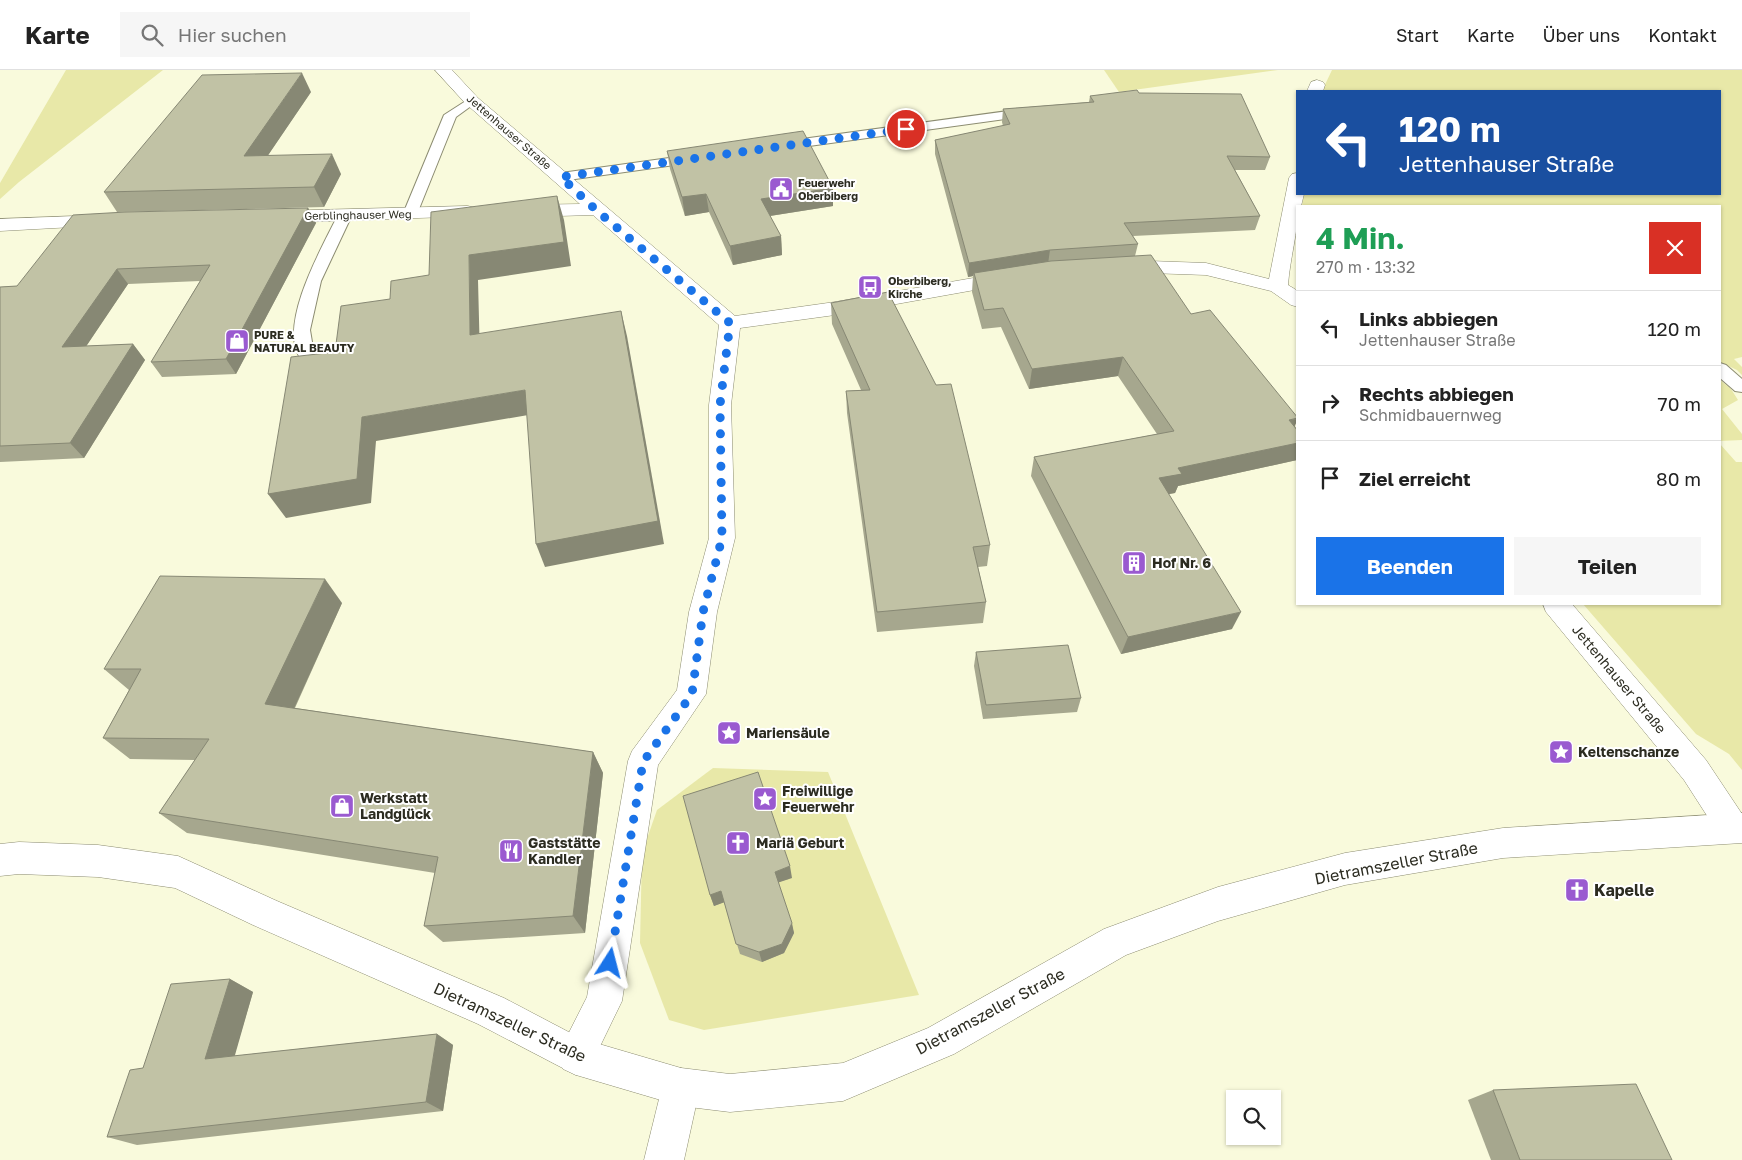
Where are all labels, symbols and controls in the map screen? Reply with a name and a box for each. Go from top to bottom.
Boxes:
search box [120,12,470,57]
text: Karte [25,20,90,49]
icon: search [138,21,166,49]
text: Hier suchen [178,23,287,46]
text: Start [1396,24,1439,46]
text: Karte [1467,24,1514,46]
text: Über uns [1542,24,1620,46]
text: Kontakt [1648,24,1717,46]
street label: Jettenhauser Straße [464,91,554,172]
pin [885,108,927,150]
text: 120 m [1399,108,1501,150]
icon: left [1316,110,1381,175]
icon: arrive [892,115,920,143]
text: Jettenhauser Straße [1399,150,1614,177]
public building icon: Feuerwehr Oberbiberg [768,176,794,202]
place label: Feuerwehr Oberbiberg [798,176,858,202]
street label: Gerblinghauser Weg [304,207,412,222]
text: 4 Min. [1316,220,1405,256]
button: close [1649,222,1701,274]
text: 270 m · 13:32 [1316,257,1415,277]
bus stop icon: Oberbiberg, Kirche [857,274,883,300]
place label: Oberbiberg, Kirche [888,274,951,300]
text: Links abbiegen [1359,307,1498,330]
icon: left [1316,314,1344,342]
text: 120 m [1647,317,1701,340]
shop icon: PURE & NATURAL BEAUTY [224,328,250,354]
place label: PURE & NATURAL BEAUTY [254,328,355,354]
text: Jettenhauser Straße [1359,330,1515,350]
text: Rechts abbiegen [1359,382,1514,405]
icon: right [1316,389,1344,417]
text: 70 m [1658,392,1701,415]
text: Schmidbauernweg [1359,405,1502,425]
icon: arrive [1316,464,1344,492]
text: Ziel erreicht [1359,467,1471,490]
text: 80 m [1656,467,1701,490]
button: Beenden [1316,537,1504,595]
button: Teilen [1514,537,1701,595]
building icon: Hof Nr. 6 [1121,550,1147,576]
place label: Hof Nr. 6 [1152,554,1211,571]
street label: Jettenhauser Straße [1569,621,1670,737]
place icon: Mariensäule [716,720,742,746]
place label: Mariensäule [746,724,830,741]
place icon: Keltenschanze [1548,739,1574,765]
place label: Keltenschanze [1578,743,1679,760]
place label: Freiwillige Feuerwehr [782,782,855,815]
place icon: Freiwillige Feuerwehr [752,786,778,812]
place label: Werkstatt Landglück [360,789,431,822]
shop icon: Werkstatt Landglück [329,793,355,819]
church icon: Mariä Geburt [725,830,751,856]
place label: Gaststätte Kandler [528,834,601,867]
place label: Mariä Geburt [756,834,845,851]
street label: Dietramszeller Straße [1313,837,1479,889]
restaurant icon: Gaststätte Kandler [498,838,524,864]
church icon: Kapelle [1564,877,1590,903]
place label: Kapelle [1594,880,1654,900]
position arrow [583,936,635,988]
street label: Dietramszeller Straße [912,963,1068,1059]
street label: Dietramszeller Straße [431,978,589,1066]
map controls [1226,1090,1281,1145]
button: search [1226,1090,1281,1145]

